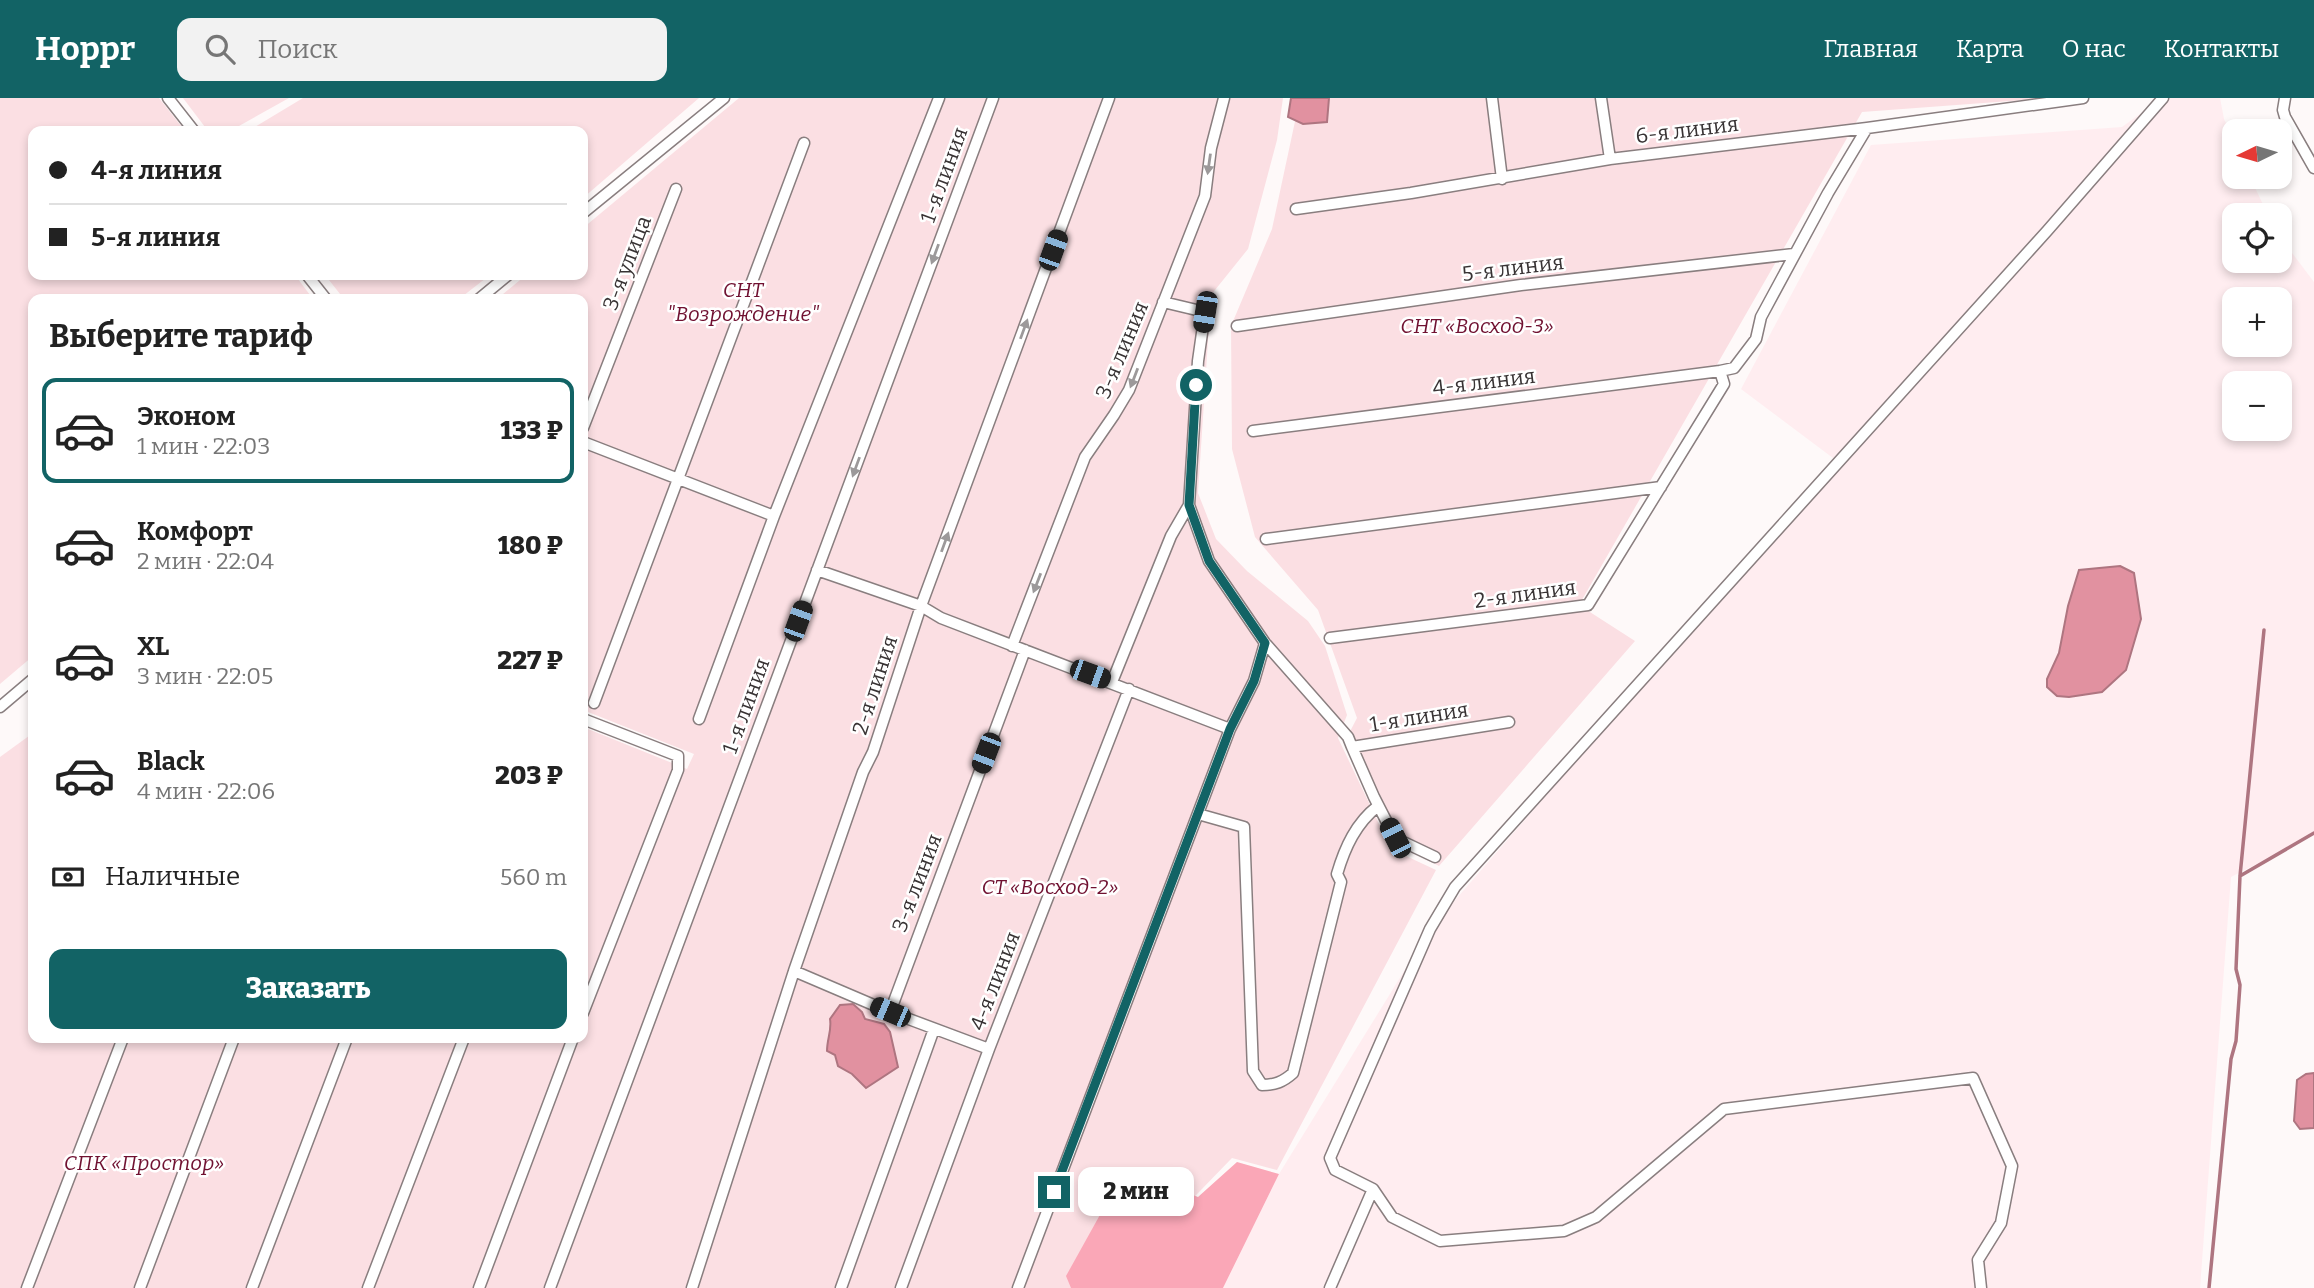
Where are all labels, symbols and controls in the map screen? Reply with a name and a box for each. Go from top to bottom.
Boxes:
search box [177,18,667,81]
text: Hoppr [35,29,135,69]
icon: search [201,30,239,68]
text: Поиск [257,34,338,65]
text: Главная [1823,35,1918,63]
text: Карта [1956,35,2024,63]
text: О нас [2062,35,2126,63]
text: Контакты [2164,35,2279,63]
street label: 6-я линия [1634,111,1740,149]
north arrow [2222,119,2292,189]
map controls [2222,119,2292,441]
street label: 1-я линия [915,124,973,226]
one-way arrow [1203,154,1214,176]
text: 4-я линия [91,155,222,186]
button: locate [2222,203,2292,273]
street label: 3-я улица [597,212,657,314]
text: 5-я линия [91,222,220,253]
car [1036,227,1071,273]
one-way arrow [929,243,940,264]
street label: 5-я линия [1461,249,1565,287]
park label: СНТ "Возрождение" [667,277,819,327]
button: + [2222,287,2292,357]
car [1192,290,1219,334]
street label: 3-я линия [1090,297,1154,403]
park label: СНТ «Восход-3» [1400,313,1554,339]
text: Выберите тариф [49,317,313,355]
one-way arrow [1019,318,1030,339]
street label: 4-я линия [1431,363,1537,401]
one-way arrow [1128,368,1139,389]
route start [1180,369,1212,401]
button: − [2222,371,2292,441]
icon: car [53,399,116,462]
text: Эконом [137,401,236,432]
text: 133 ₽ [500,415,563,446]
text: 1 мин · 22:03 [137,432,270,460]
one-way arrow [850,456,861,477]
icon: car [53,514,116,577]
text: Комфорт [137,516,253,547]
text: 180 ₽ [498,530,563,561]
one-way arrow [940,531,951,552]
text: 2 мин · 22:04 [137,547,274,575]
one-way arrow [1031,572,1042,593]
street label: 2-я линия [1472,574,1578,614]
car [781,598,816,644]
icon: car [53,629,116,692]
text: XL [137,631,169,662]
street label: 2-я линия [847,632,903,738]
text: 227 ₽ [497,645,563,676]
street label: 1-я линия [717,655,775,757]
car [1067,657,1114,691]
text: 3 мин · 22:05 [137,662,273,690]
street label: 1-я линия [1368,696,1470,738]
car [969,730,1004,776]
icon: car [53,744,116,807]
text: Black [137,746,205,777]
text: 203 ₽ [495,760,563,791]
text: 4 мин · 22:06 [137,777,275,805]
car [1377,815,1414,861]
street label: 3-я линия [886,830,948,936]
icon: cash [49,858,87,896]
text: Наличные [105,861,240,892]
text: 560 m [500,863,567,891]
park label: СТ «Восход-2» [982,874,1118,900]
street label: 4-я линия [964,928,1026,1034]
button: Заказать [49,949,567,1029]
car [867,994,914,1030]
park label: СПК «Простор» [64,1150,224,1176]
callout: 2 мин [1078,1168,1194,1216]
route end [1038,1176,1070,1208]
text: 2 мин [1103,1177,1169,1205]

